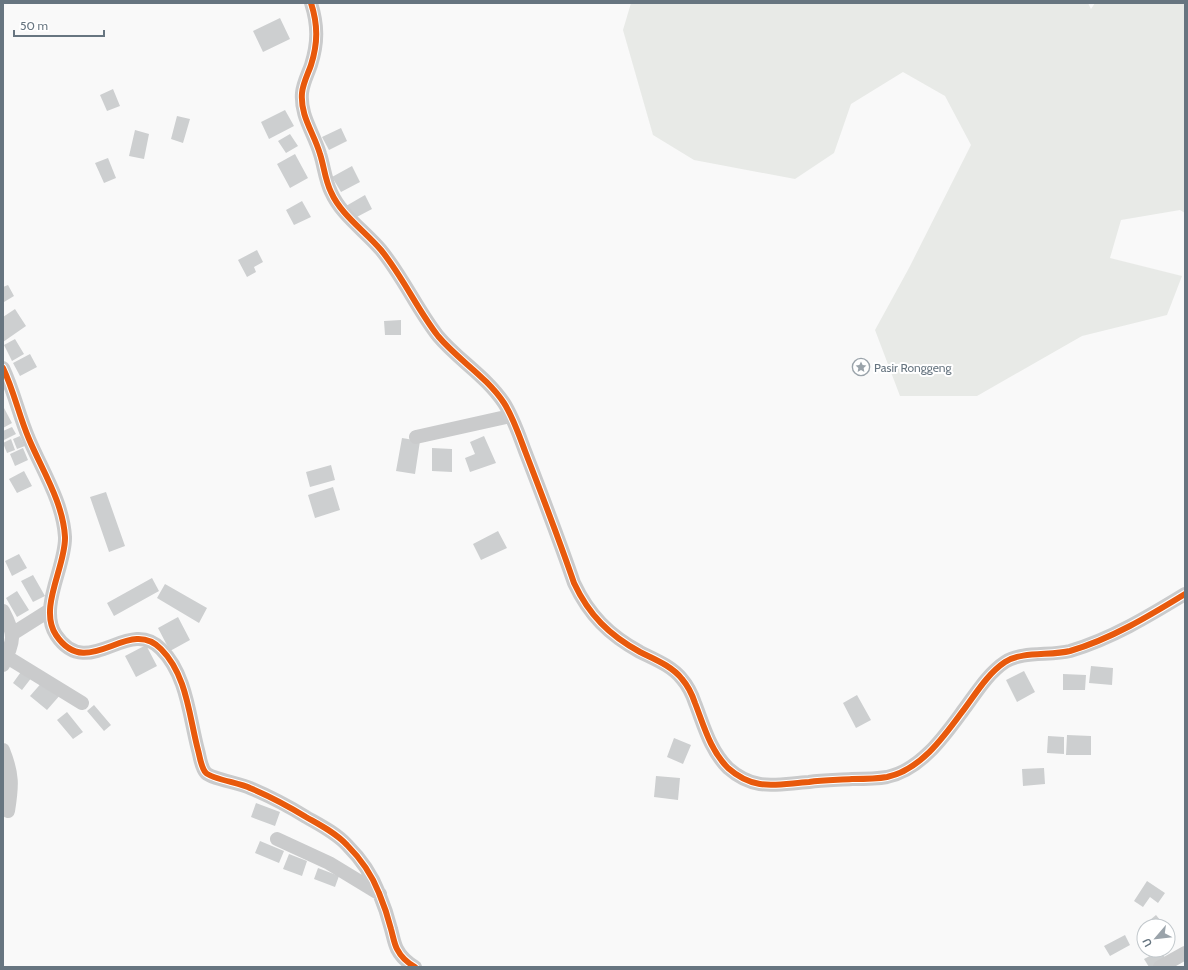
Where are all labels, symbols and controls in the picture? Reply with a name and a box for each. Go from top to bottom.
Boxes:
scale bar [14,12,104,38]
text: 50 m [20,18,48,33]
place icon: Pasir Ronggeng [851,357,871,377]
place label: Pasir Ronggeng [874,360,953,375]
north arrow [1136,918,1176,958]
text: U [1139,936,1155,949]

